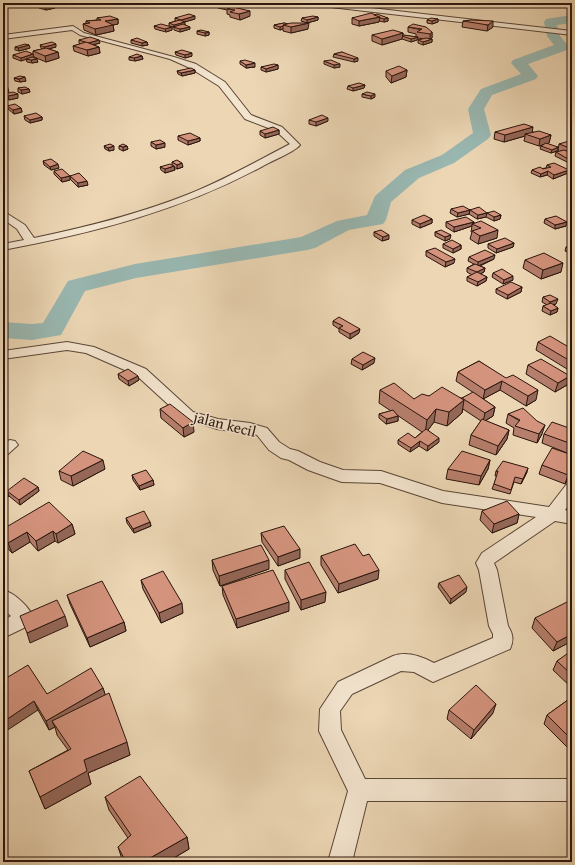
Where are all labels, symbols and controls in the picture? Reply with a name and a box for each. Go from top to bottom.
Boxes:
street label: jalan kecil [190,406,258,442]

